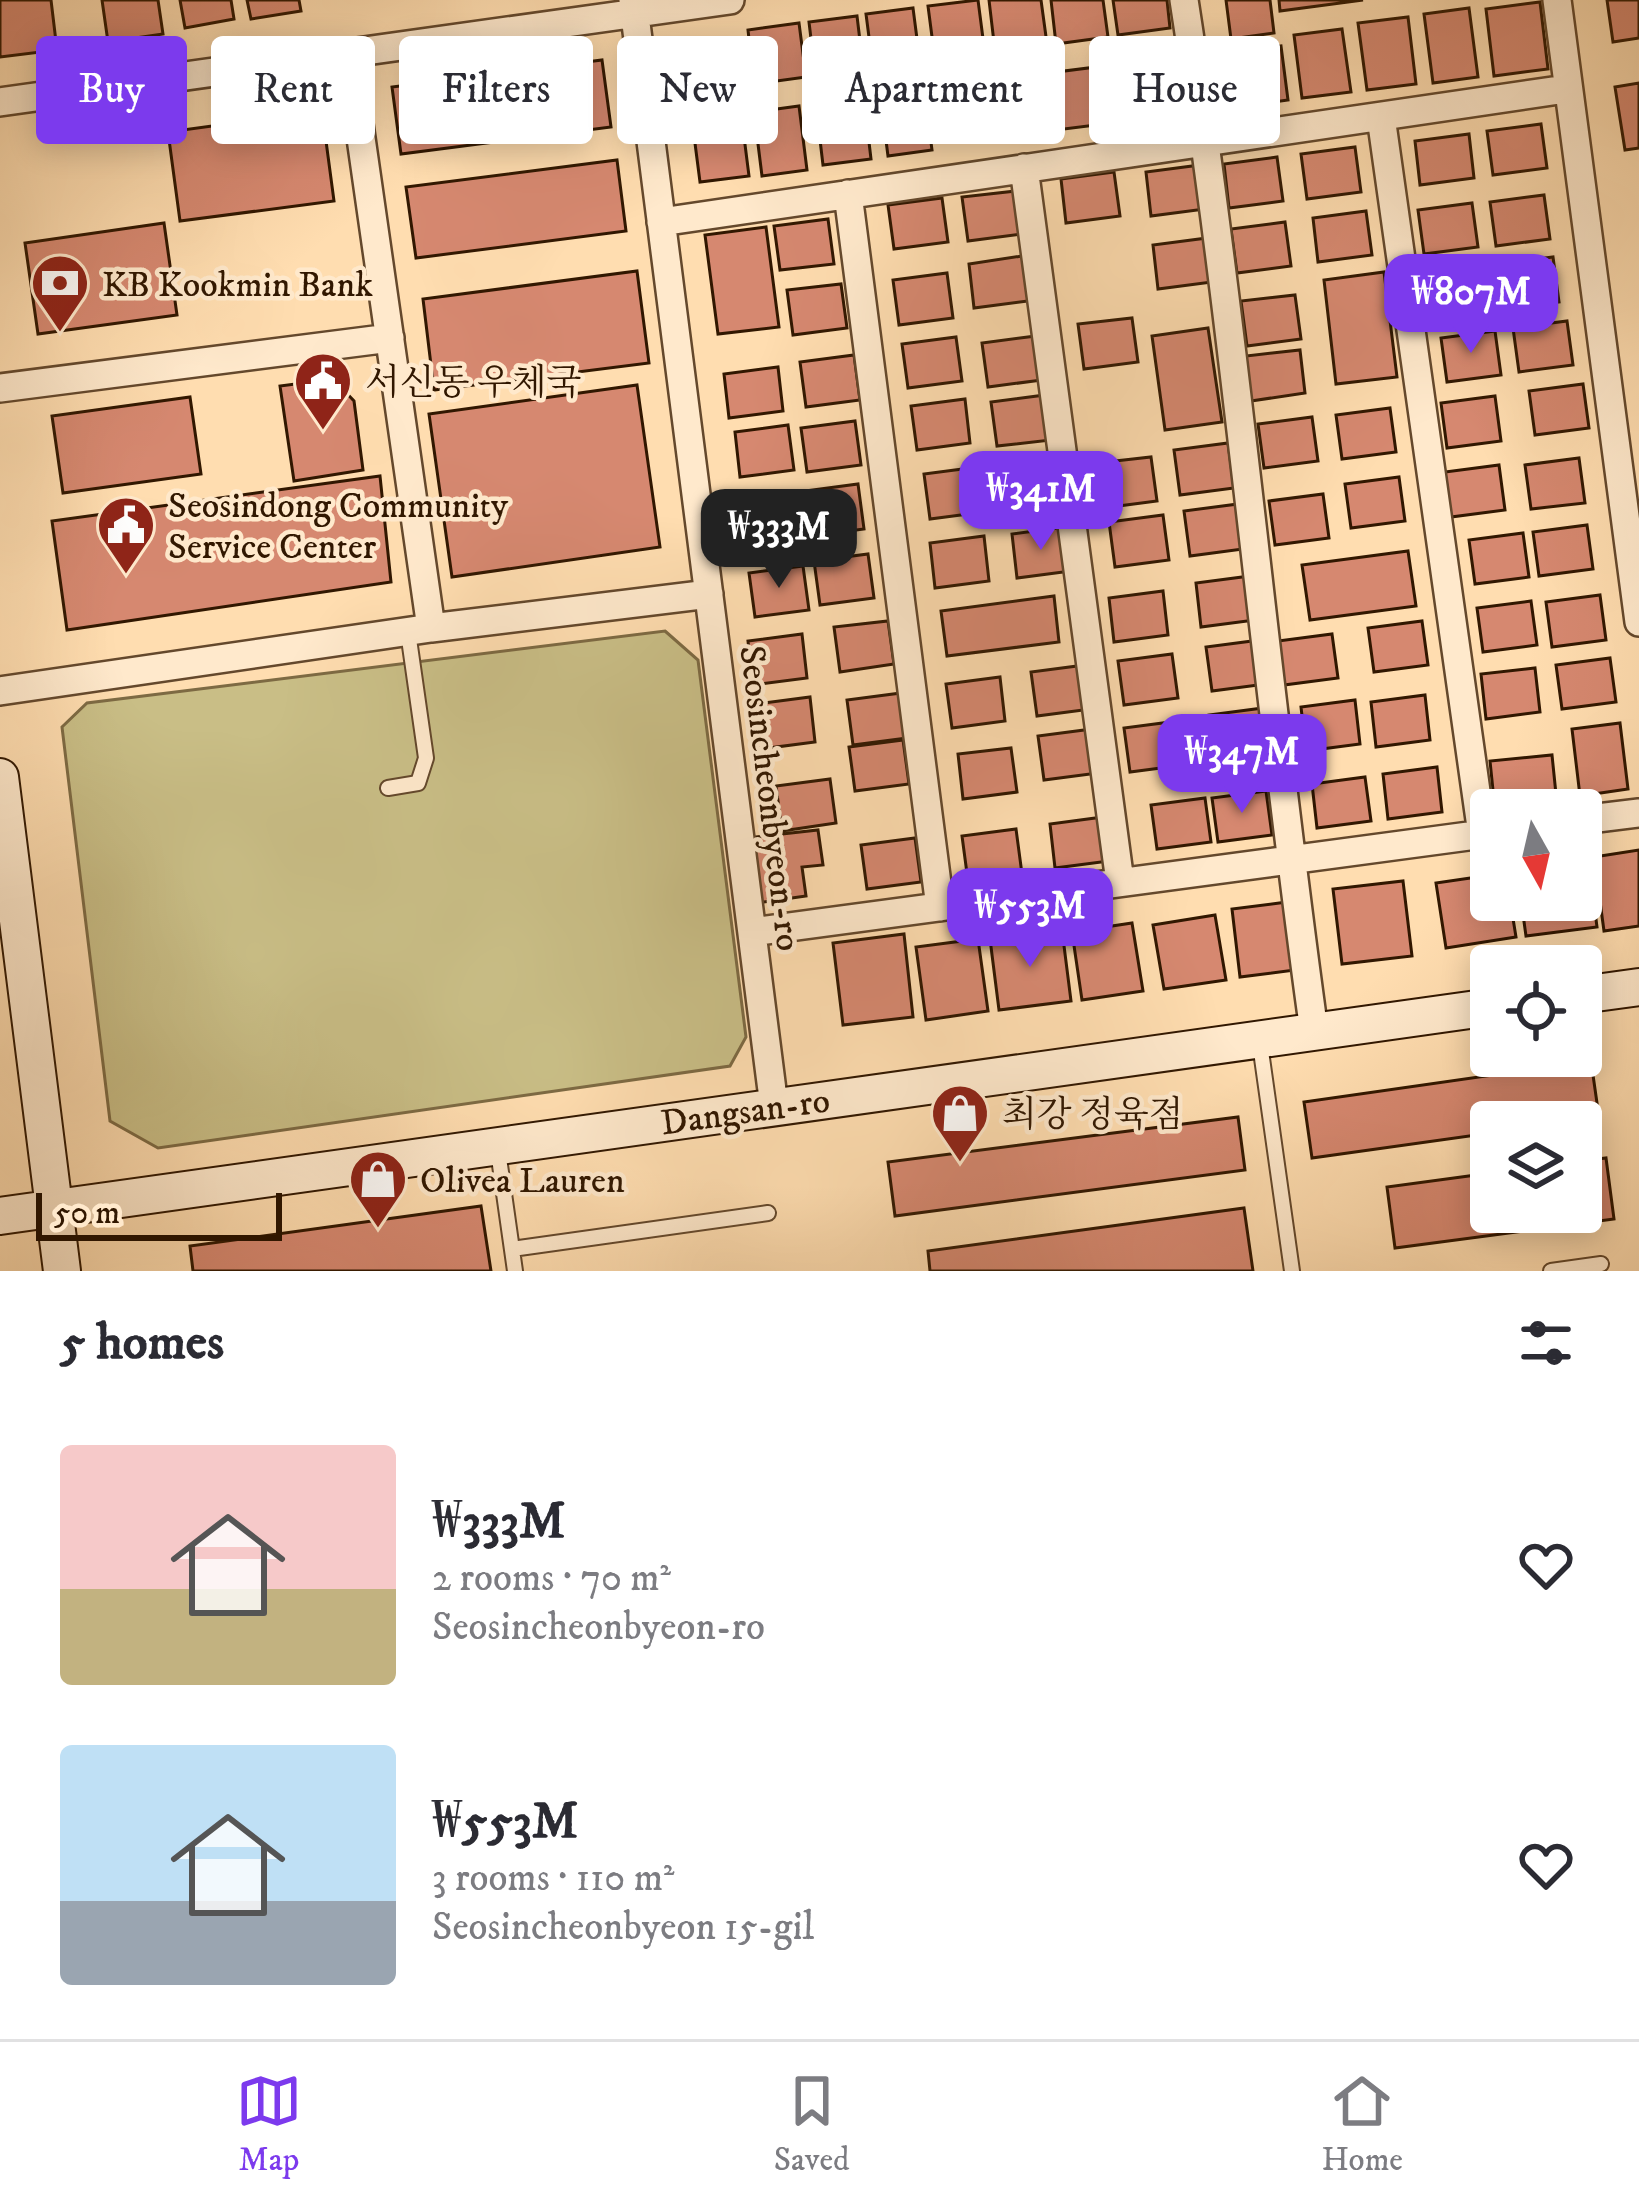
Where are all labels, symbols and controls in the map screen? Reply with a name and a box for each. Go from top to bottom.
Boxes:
chip: Buy [36,36,187,144]
chip: Rent [211,36,375,144]
chip: Filters [399,36,593,144]
chip: New [617,36,778,144]
chip: Apartment [802,36,1065,144]
chip: House [1089,36,1280,144]
bank icon: KB Kookmin Bank [29,252,91,334]
pin: ₩807M [1387,254,1555,356]
place label: KB Kookmin Bank [102,263,373,308]
text: ₩807M [1411,268,1531,317]
public building icon: 서신동 우체국 [292,350,354,432]
place label: 서신동 우체국 [365,361,582,406]
pin: ₩341M [957,451,1125,553]
text: ₩341M [986,465,1096,514]
place label: Seosindong Community Service Center [168,484,509,570]
pin: ₩333M [695,489,863,591]
public building icon: Seosindong Community Service Center [95,494,157,576]
text: ₩333M [728,503,830,552]
street label: Seosincheonbyeon-ro [728,643,811,954]
pin: ₩347M [1158,714,1326,816]
text: ₩347M [1185,728,1299,777]
north arrow [1470,789,1602,921]
map controls [1470,789,1602,1233]
pin: ₩553M [946,868,1114,970]
text: ₩553M [974,882,1086,931]
button: locate [1470,945,1602,1077]
street label: Dangsan-ro [658,1078,833,1147]
shop icon: 최강 정육점 [929,1082,991,1164]
place label: 최강 정육점 [1002,1093,1184,1138]
button: layers [1470,1101,1602,1233]
shop icon: Olivea Lauren [347,1148,409,1230]
place label: Olivea Lauren [420,1159,625,1204]
scale bar [36,1187,282,1240]
text: 50 m [54,1193,120,1234]
icon: filters [1513,1310,1579,1376]
text: 5 homes [60,1311,224,1375]
text: ₩333M [432,1490,566,1554]
icon: home [156,1493,300,1637]
icon: heart [1513,1532,1579,1598]
text: 2 rooms · 70 m² [432,1554,671,1603]
text: Seosincheonbyeon-ro [432,1603,765,1652]
text: ₩553M [432,1790,578,1854]
icon: home [156,1793,300,1937]
icon: heart [1513,1832,1579,1898]
text: 3 rooms · 110 m² [432,1854,674,1903]
text: Seosincheonbyeon 15-gil [432,1903,814,1952]
tab: Map [236,2068,302,2181]
tab: Saved [774,2068,850,2181]
tab: Home [1321,2068,1403,2181]

